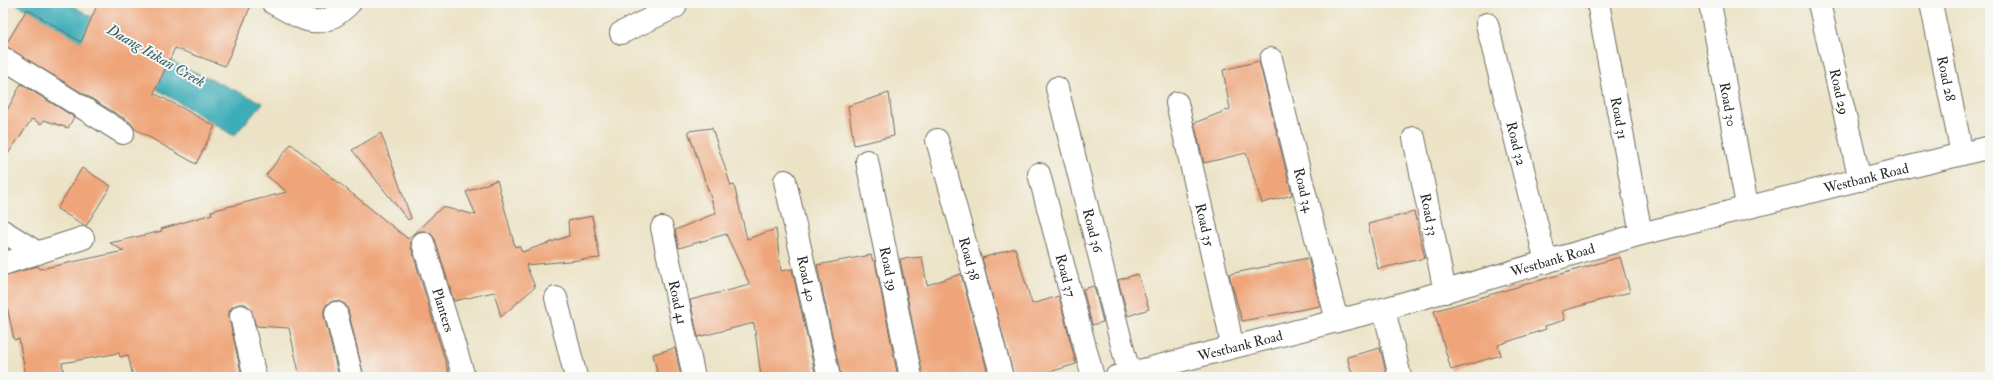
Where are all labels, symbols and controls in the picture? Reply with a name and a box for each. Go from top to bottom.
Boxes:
water label: Daang Itikan Creek [103,20,208,92]
street label: Road 28 [1934,54,1960,103]
street label: Road 29 [1826,67,1853,116]
street label: Road 30 [1716,81,1741,128]
street label: Road 31 [1607,96,1632,141]
street label: Road 32 [1503,120,1530,167]
street label: Westbank Road [1821,159,1910,197]
street label: Road 34 [1290,166,1318,215]
street label: Road 33 [1417,192,1442,237]
street label: Road 35 [1192,202,1219,249]
street label: Road 36 [1079,207,1107,255]
street label: Road 38 [955,235,984,283]
street label: Westbank Road [1507,239,1597,280]
street label: Road 39 [876,245,902,292]
street label: Road 37 [1052,252,1080,299]
street label: Road 40 [793,254,820,303]
street label: Road 41 [665,279,691,326]
street label: Planters [429,286,458,334]
street label: Westbank Road [1195,327,1284,365]

